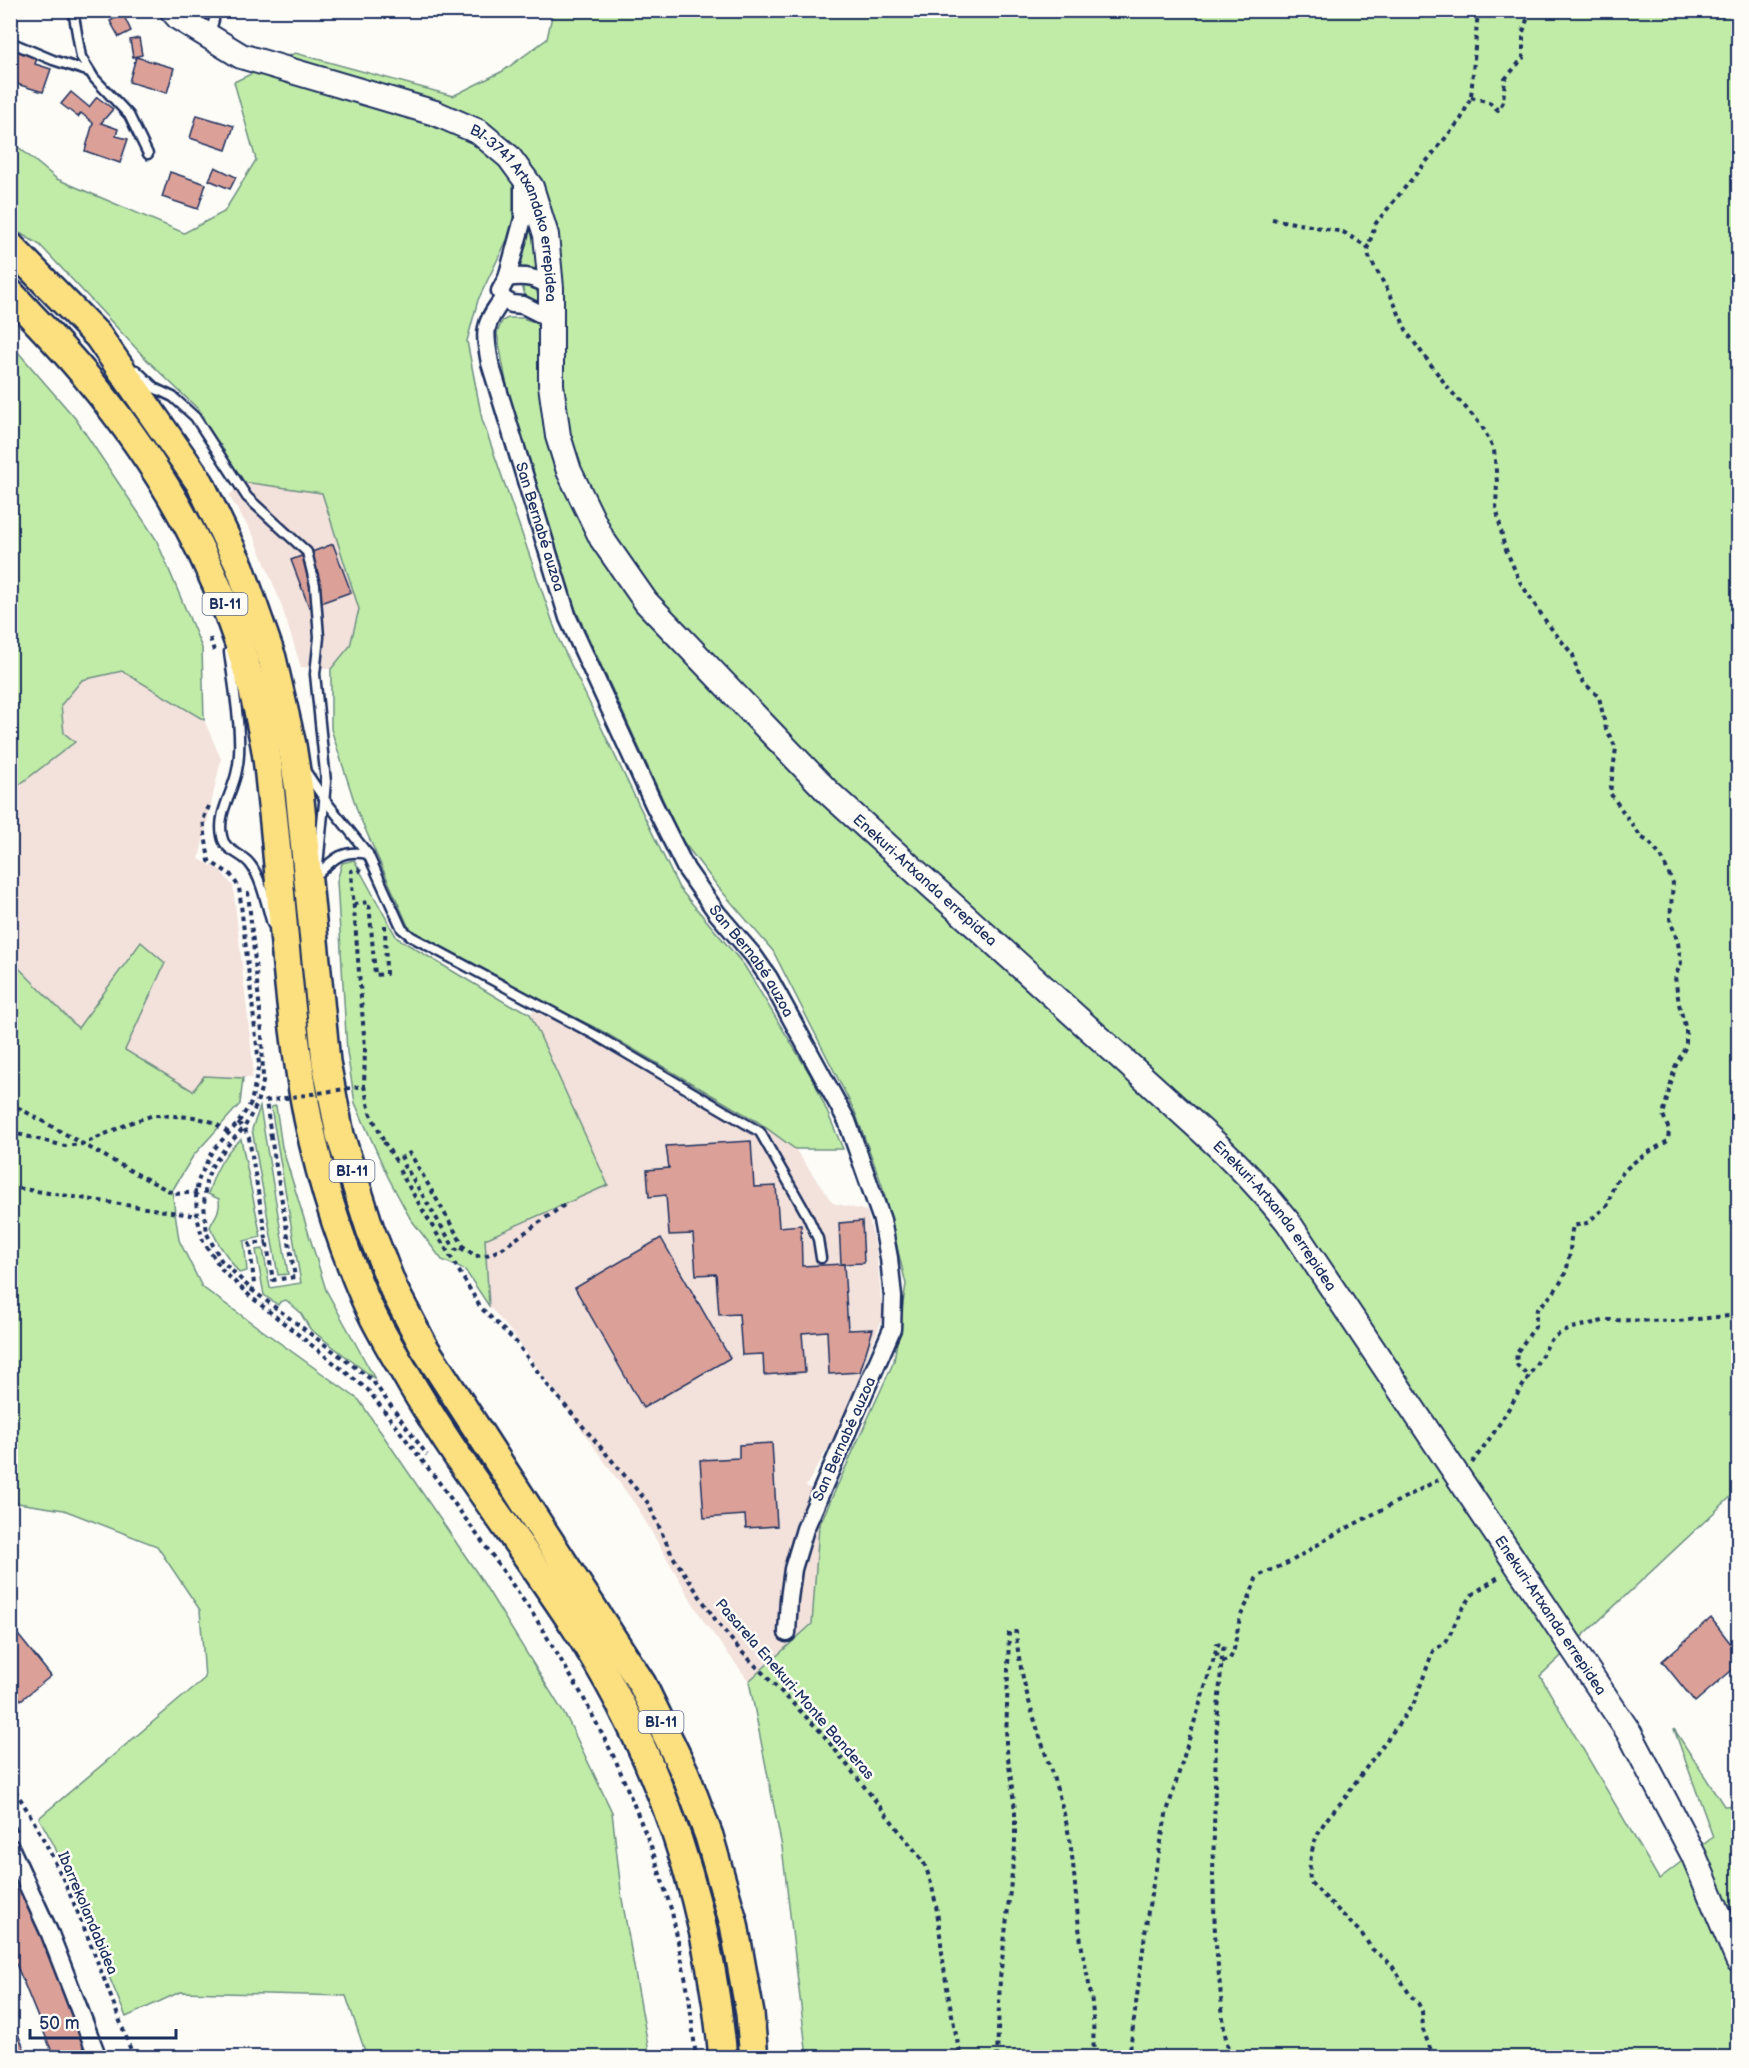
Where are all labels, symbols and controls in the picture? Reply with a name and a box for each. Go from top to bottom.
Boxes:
street label: BI-3741 Artxandako errepidea [467,120,560,302]
street label: San Bernabé auzoa [511,460,568,594]
road number: BI-11 [202,593,248,615]
street label: Enekuri-Artxanda errepidea [849,810,1001,950]
street label: San Bernabé auzoa [704,902,798,1021]
street label: Enekuri-Artxanda errepidea [1209,1137,1340,1295]
road number: BI-11 [330,1160,374,1182]
street label: San Bernabé auzoa [809,1374,880,1504]
street label: Enekuri-Artxanda errepidea [1490,1532,1610,1699]
street label: Pasarela Enekuri-Monte Banderas [711,1595,879,1784]
road number: BI-11 [638,1711,684,1733]
street label: Ibarrekolandabidea [53,1849,122,1978]
scale bar [30,2002,176,2040]
text: 50 m [39,2013,80,2034]

